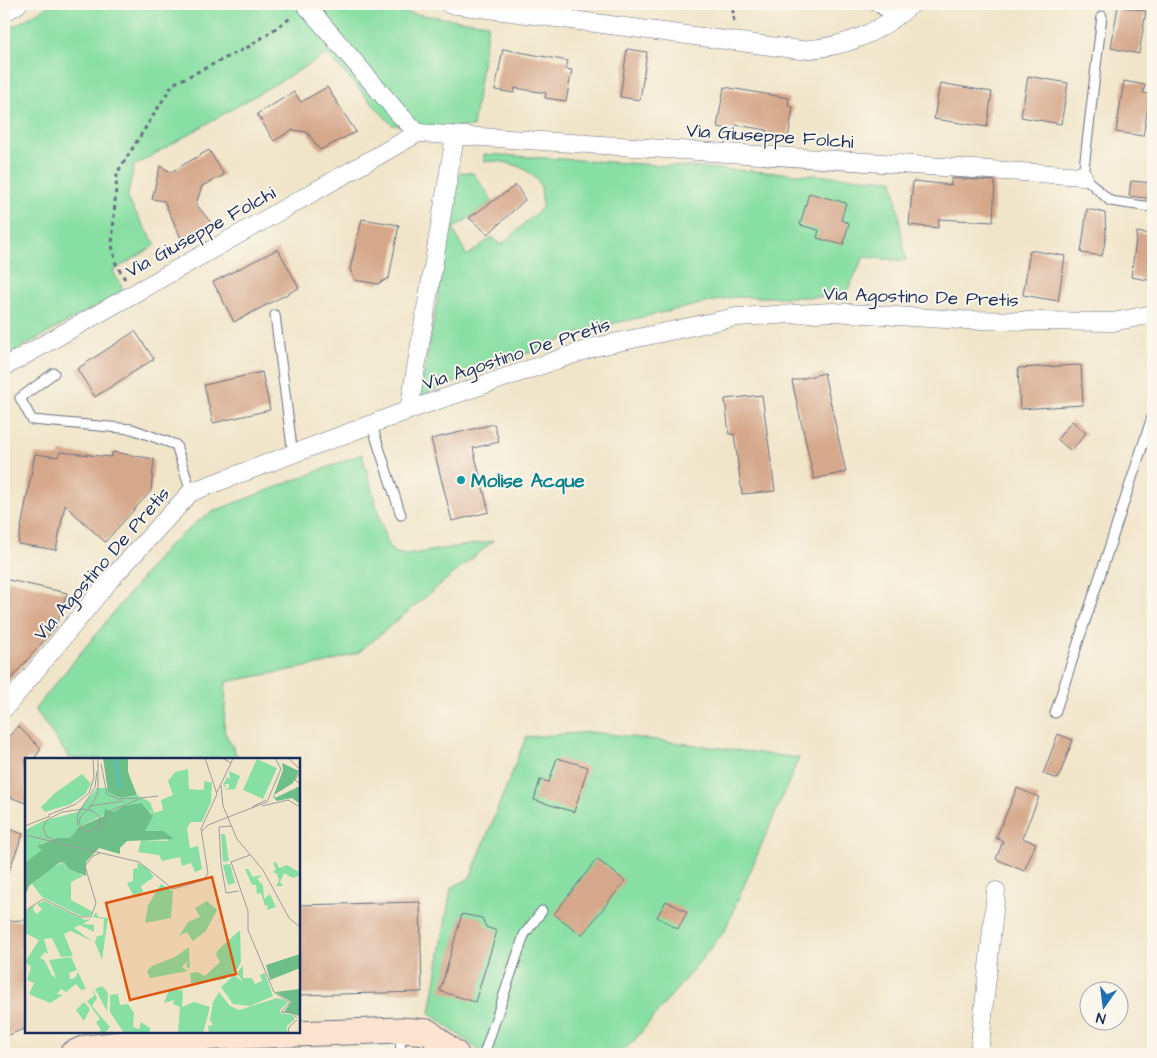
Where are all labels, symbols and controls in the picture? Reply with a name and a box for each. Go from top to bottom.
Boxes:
street label: Via Giuseppe Folchi [685,117,855,156]
street label: Via Giuseppe Folchi [121,180,281,285]
street label: Via Agostino De Pretis [823,281,1019,315]
street label: Via Agostino De Pretis [419,311,614,398]
place label: Molise Acque [471,468,585,495]
marker: Molise Acque [455,474,467,486]
street label: Via Agostino De Pretis [28,481,177,647]
inset map [25,758,300,1033]
north arrow [1080,980,1130,1030]
text: N [1094,1007,1108,1028]

